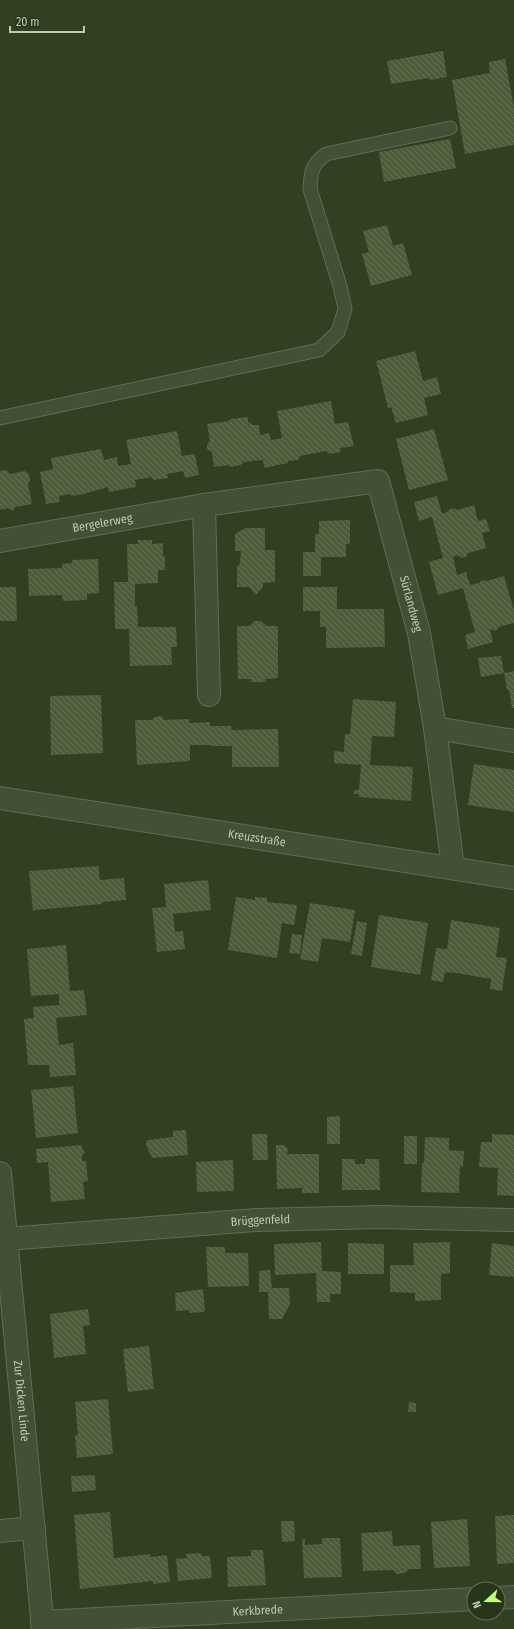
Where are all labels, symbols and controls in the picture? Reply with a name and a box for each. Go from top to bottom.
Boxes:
scale bar [10,8,84,34]
text: 20 m [16,15,40,29]
street label: Bergelerweg [71,511,134,535]
street label: Sürlandweg [397,574,425,634]
street label: Kreuzstraße [227,827,287,849]
street label: Brüggenfeld [230,1212,290,1229]
street label: Zur Dicken Linde [11,1360,32,1442]
north arrow [466,1581,506,1621]
text: N [470,1599,484,1610]
street label: Kerkbrede [232,1602,283,1619]

